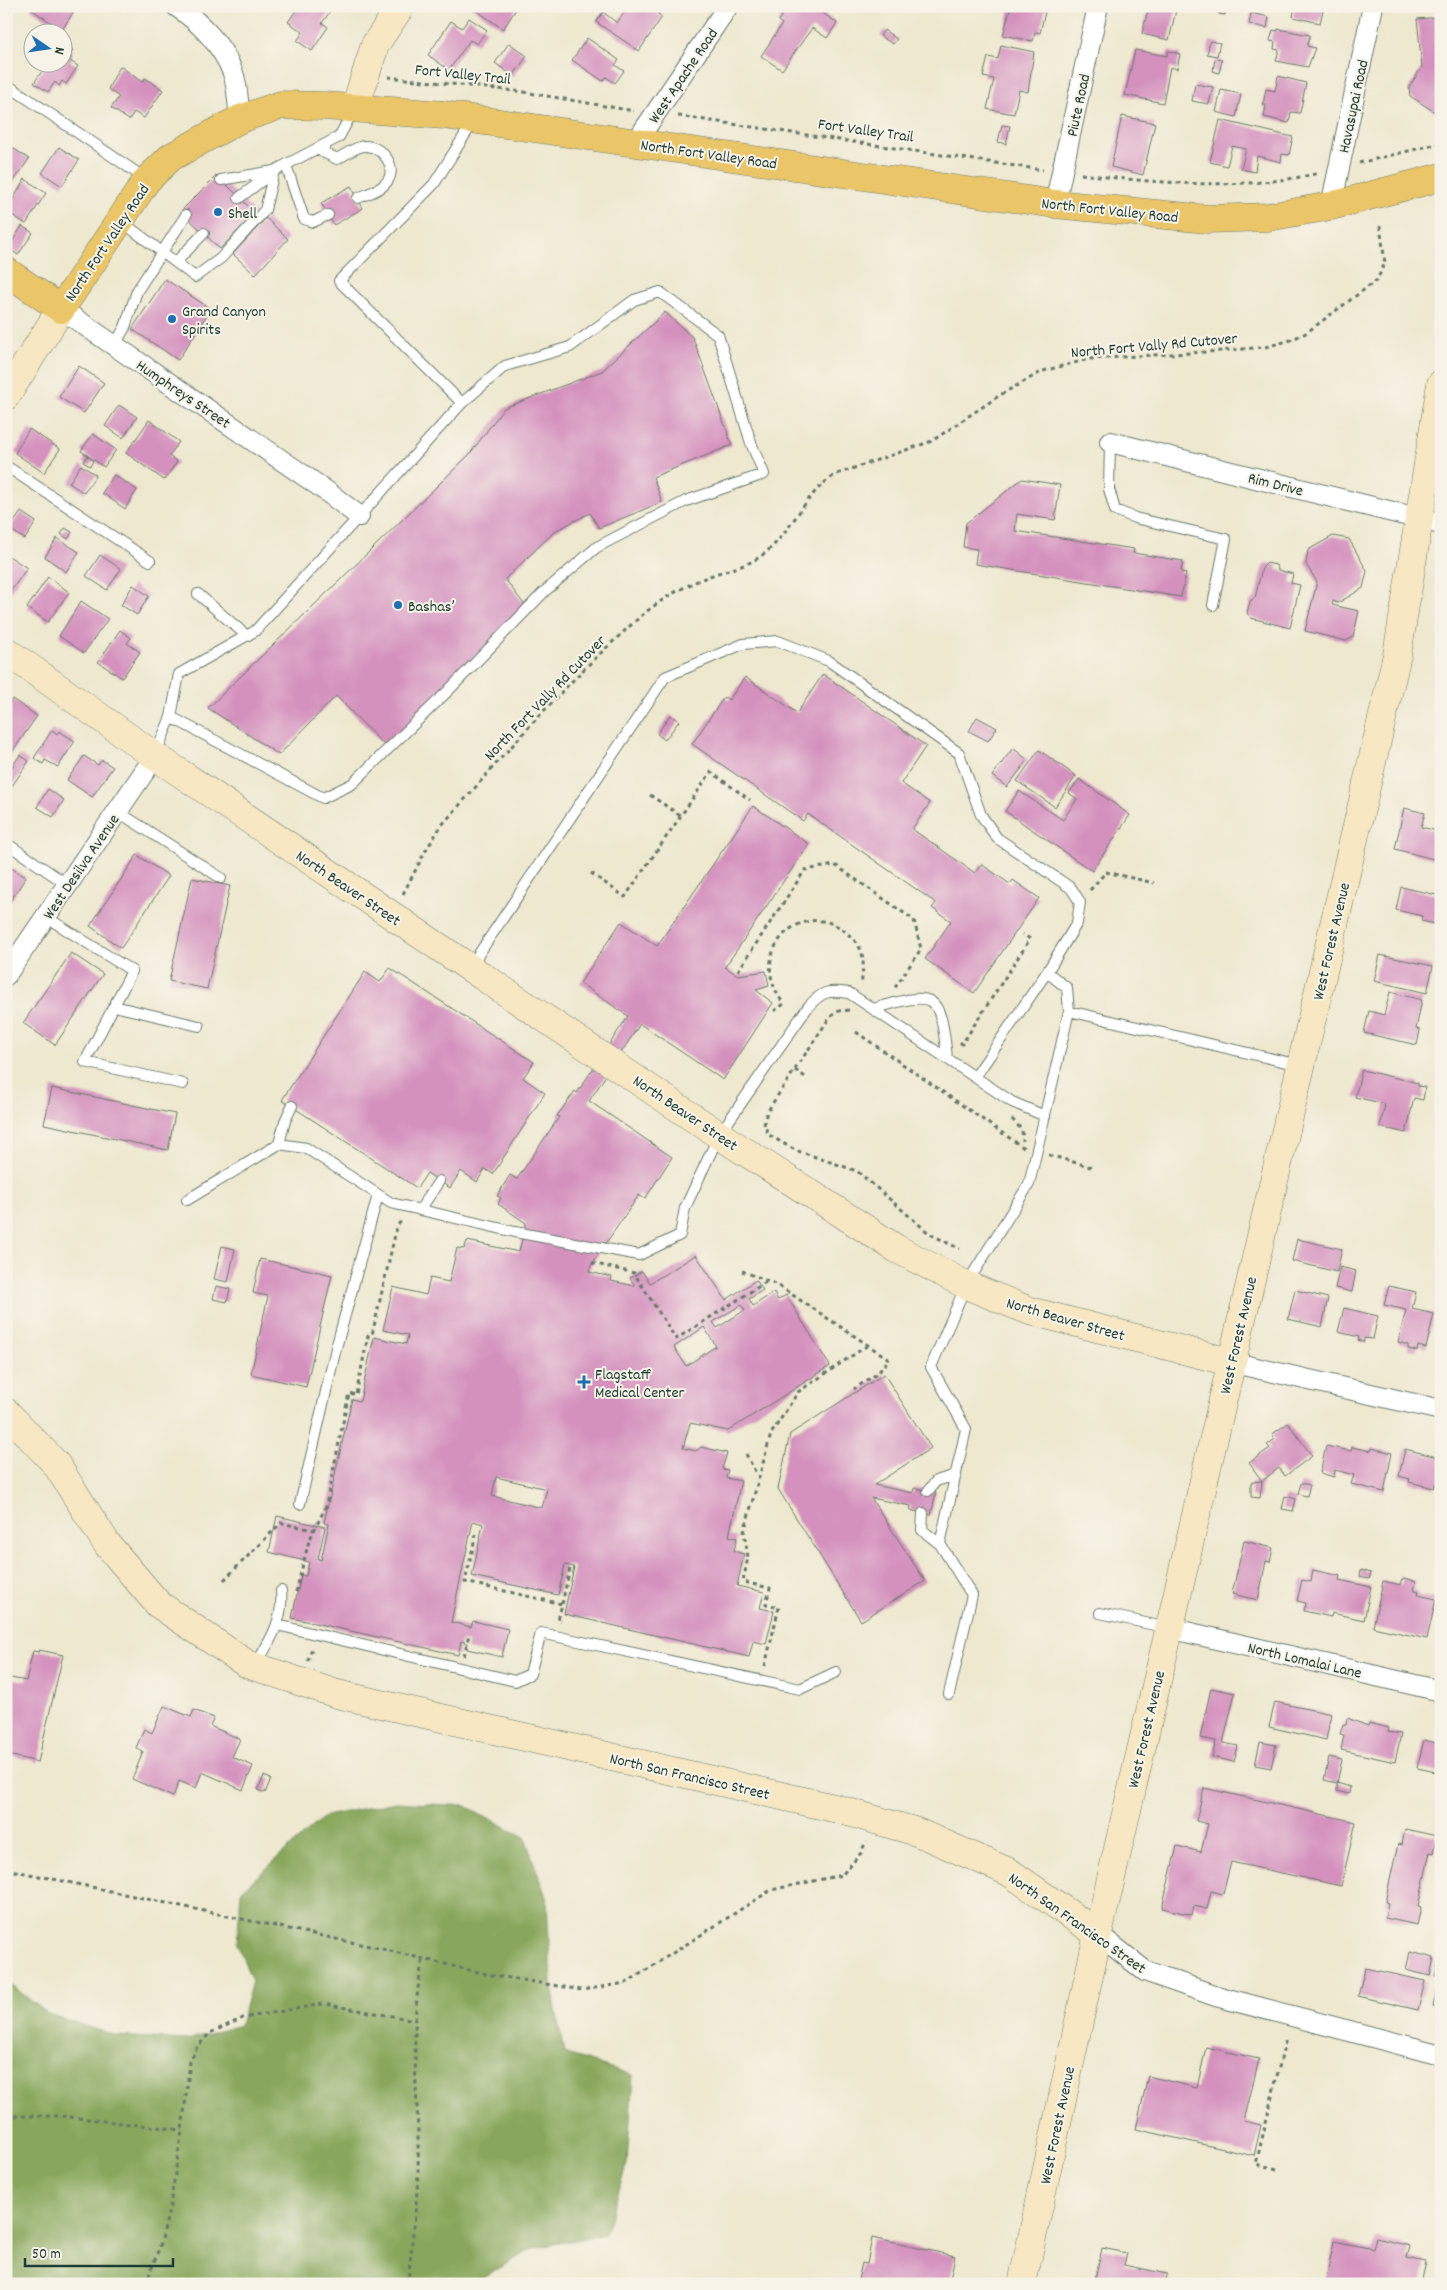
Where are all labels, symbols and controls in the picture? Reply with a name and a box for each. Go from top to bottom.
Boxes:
north arrow [22,22,72,72]
street label: West Apache Road [644,24,725,129]
text: N [48,45,69,56]
street label: Havasupai Road [1333,58,1376,155]
street label: Fort Valley Trail [414,59,512,92]
street label: Piute Road [1062,72,1097,139]
street label: Fort Valley Trail [816,113,915,150]
street label: North Fort Valley Road [639,135,778,176]
street label: North Fort Valley Road [60,180,156,307]
street label: North Fort Valley Road [1040,193,1179,230]
place label: Shell [228,203,257,226]
marker: Shell [212,206,224,218]
place label: Grand Canyon Spirits [182,301,266,342]
marker: Grand Canyon Spirits [166,313,178,325]
street label: North Fort Vally Rd Cutover [1070,328,1238,365]
street label: Humphreys Street [131,355,235,435]
street label: Rim Drive [1245,467,1305,503]
place label: Bashas’ [408,596,455,619]
marker: Bashas’ [392,599,404,611]
street label: North Fort Vally Rd Cutover [480,631,612,767]
street label: West Desilva Avenue [38,810,126,925]
street label: North Beaver Street [291,845,405,933]
street label: West Forest Avenue [1308,881,1357,1003]
street label: North Beaver Street [628,1070,742,1158]
street label: West Forest Avenue [1215,1275,1264,1397]
street label: North Beaver Street [1003,1293,1127,1348]
place label: Flagstaff Medical Center [595,1364,685,1405]
marker: Flagstaff Medical Center [577,1375,591,1389]
street label: North Lomalai Lane [1245,1637,1364,1686]
street label: West Forest Avenue [1123,1669,1172,1791]
street label: North San Francisco Street [607,1748,772,1807]
street label: North San Francisco Street [1003,1868,1150,1980]
street label: West Forest Avenue [1035,2065,1082,2187]
scale bar [25,2235,172,2267]
text: 50 m [32,2244,61,2266]

